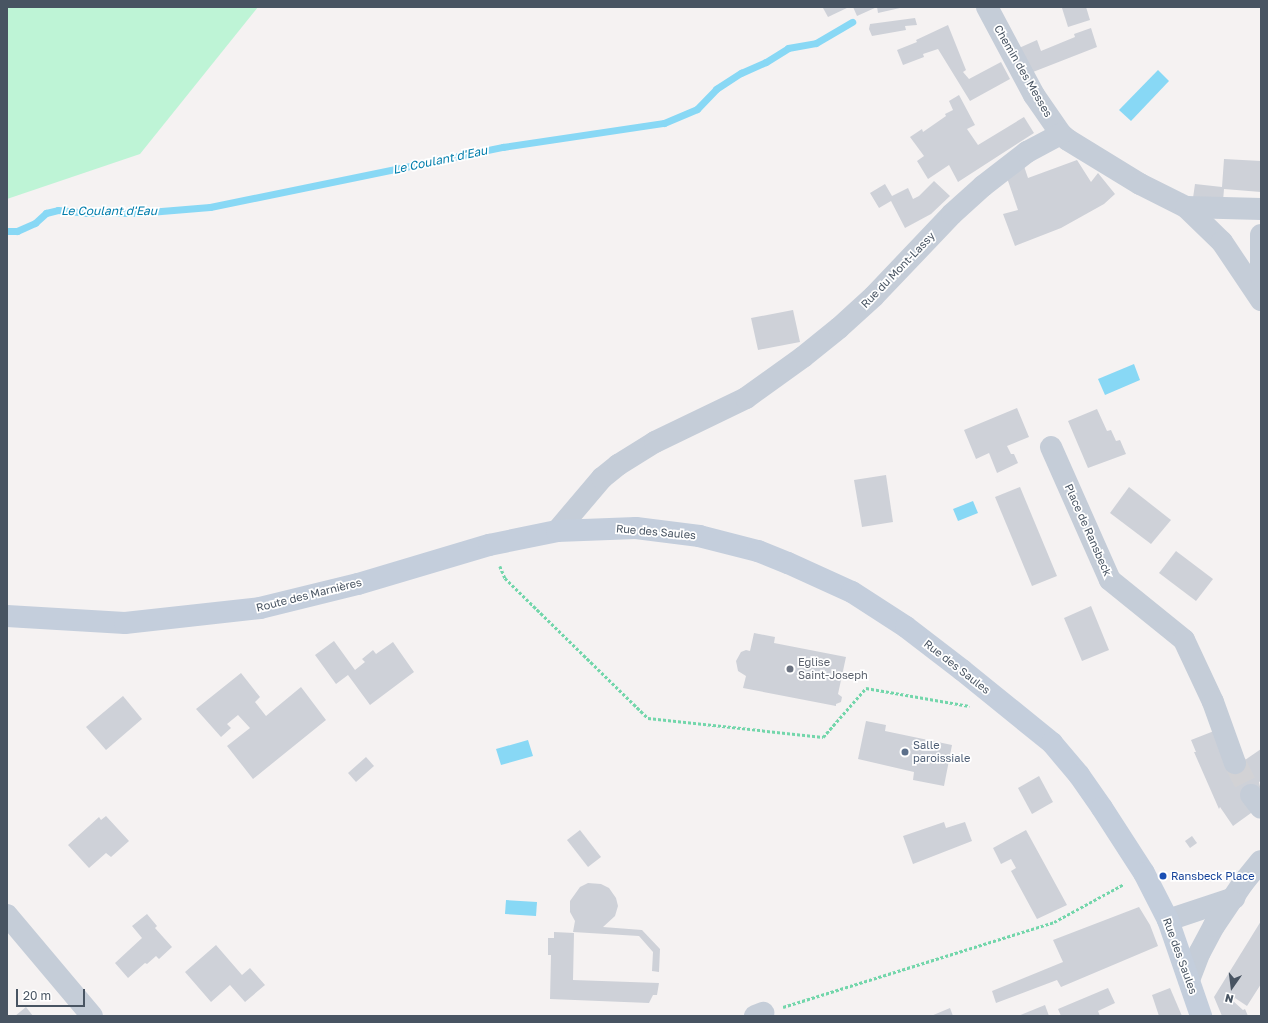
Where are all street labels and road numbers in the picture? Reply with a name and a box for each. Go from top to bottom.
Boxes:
street label: Chemin des Messes [991,23,1055,119]
street label: Rue du Mont-Lassy [858,229,938,311]
street label: Place de Ransbeck [1062,482,1114,578]
street label: Rue des Saules [615,522,697,542]
street label: Route des Marnières [255,575,363,615]
street label: Rue des Saules [921,637,993,697]
street label: Rue des Saules [1160,916,1200,996]

